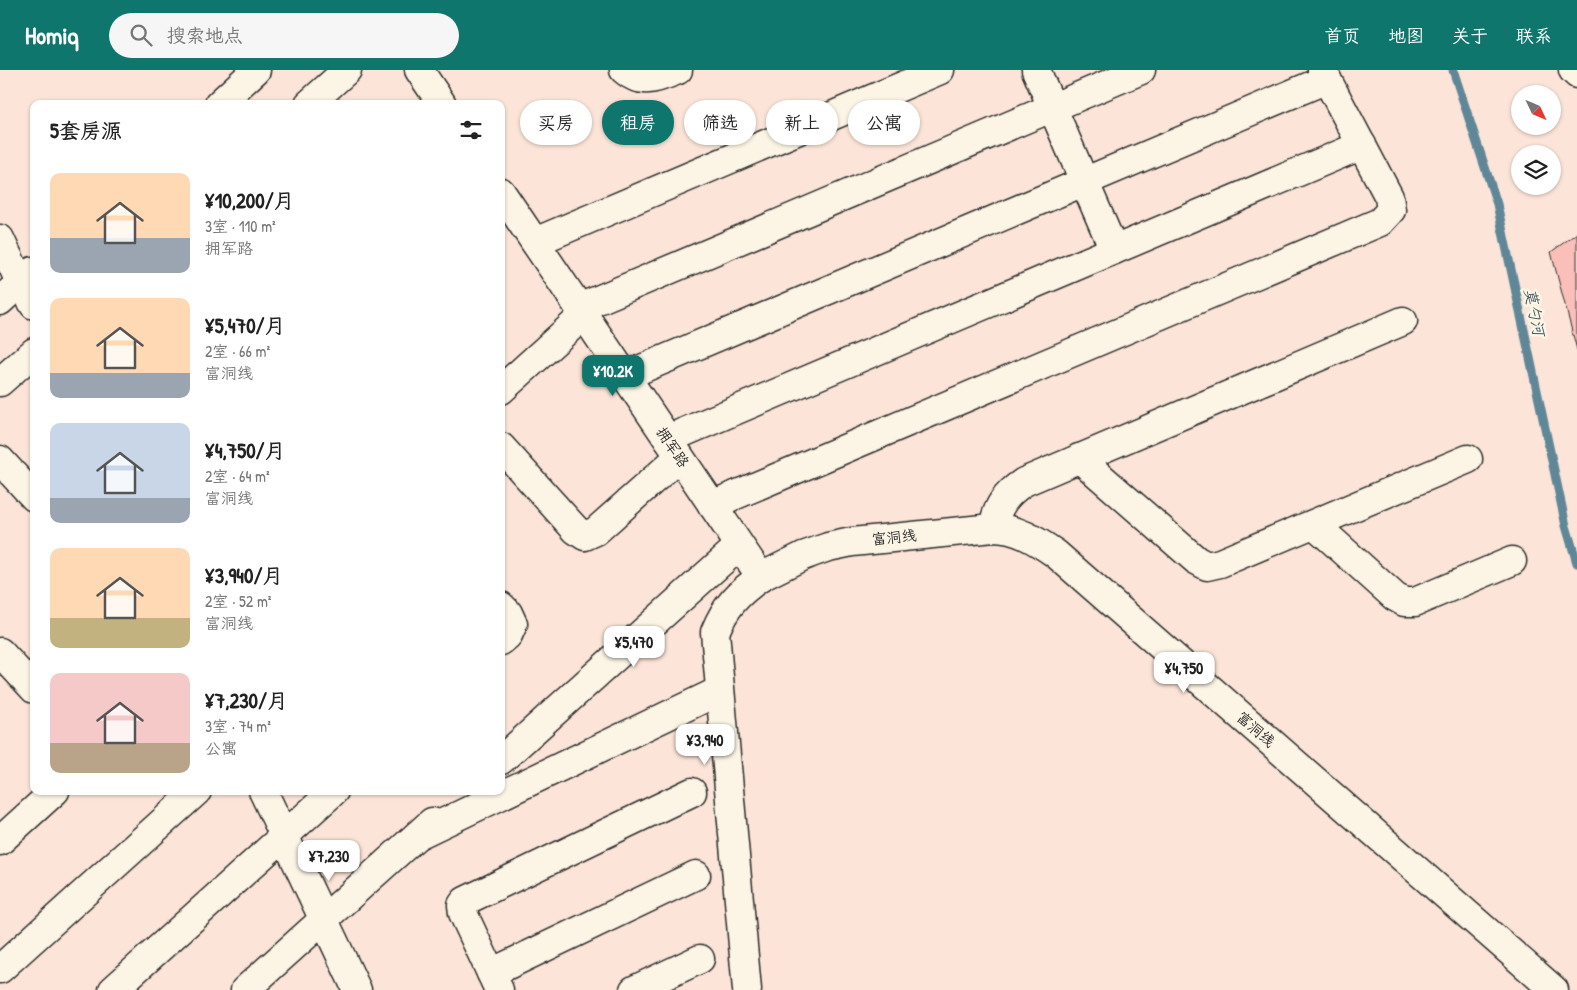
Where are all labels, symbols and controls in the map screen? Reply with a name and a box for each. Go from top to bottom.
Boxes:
search box [109,13,459,58]
text: Homiq [25,19,79,51]
icon: search [127,21,155,49]
text: 搜索地点 [167,22,243,48]
text: 首页 [1324,23,1360,48]
text: 地图 [1388,23,1424,48]
text: 关于 [1452,23,1488,48]
text: 联系 [1516,23,1552,48]
north arrow [1511,85,1561,135]
map controls [1511,85,1561,195]
chip: 买房 [520,100,592,145]
chip: 租房 [602,100,674,145]
chip: 筛选 [684,100,756,145]
chip: 新上 [766,100,838,145]
chip: 公寓 [848,100,920,145]
text: 5套房源 [50,116,122,145]
icon: filters [457,116,485,144]
button: layers [1511,145,1561,195]
text: ¥10,200/月 [205,186,295,215]
icon: home [90,193,150,253]
text: 3室 · 110 m² [205,215,276,237]
text: 拥军路 [205,237,253,259]
water label: 莫勺河 [1519,286,1551,341]
text: ¥5,470/月 [205,311,285,340]
icon: home [90,318,150,378]
text: 2室 · 66 m² [205,340,270,362]
pin: ¥10.2K [572,354,654,397]
text: ¥10.2K [593,360,633,382]
text: 富洞线 [205,362,253,384]
street label: 拥军路 [652,422,694,472]
text: ¥4,750/月 [205,436,285,465]
icon: home [90,443,150,503]
text: 2室 · 64 m² [205,465,270,487]
text: 富洞线 [205,487,253,509]
street label: 富洞线 [871,524,917,550]
text: ¥3,940/月 [205,561,283,590]
icon: home [90,568,150,628]
text: 2室 · 52 m² [205,590,272,612]
text: 富洞线 [205,612,253,634]
pin: ¥5,470 [593,626,675,668]
text: ¥5,470 [615,631,653,653]
pin: ¥4,750 [1143,652,1225,694]
text: ¥4,750 [1165,657,1203,679]
text: ¥7,230/月 [205,686,288,715]
icon: home [90,693,150,753]
street label: 富洞线 [1232,706,1280,752]
text: 3室 · 74 m² [205,715,271,737]
pin: ¥3,940 [664,724,746,766]
text: ¥3,940 [687,729,723,751]
text: 公寓 [205,737,237,759]
pin: ¥7,230 [288,840,370,882]
text: ¥7,230 [309,845,349,867]

